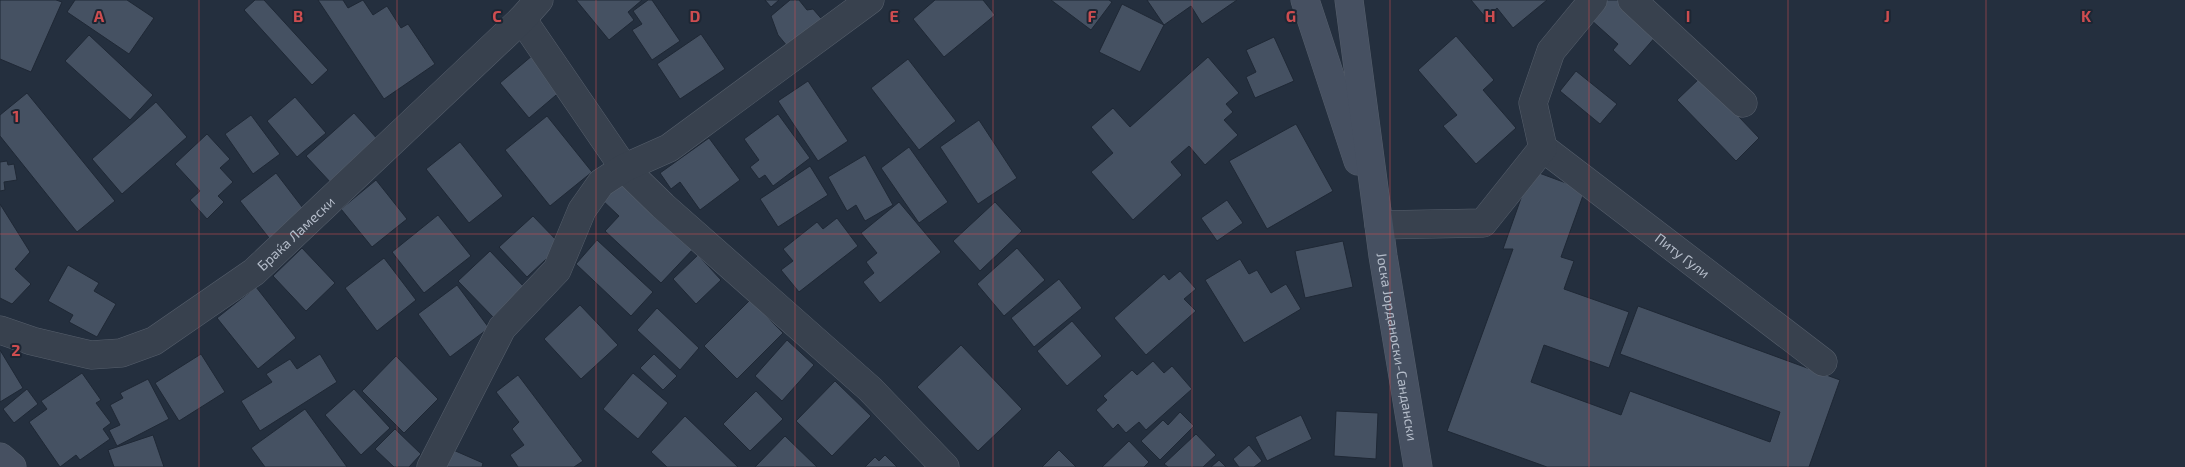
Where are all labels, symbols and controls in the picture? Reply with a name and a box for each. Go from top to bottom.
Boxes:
text: A [94,6,105,25]
text: B [293,6,303,25]
text: C [492,6,502,25]
text: D [690,6,701,25]
text: E [889,6,899,25]
text: F [1088,6,1097,25]
text: G [1286,6,1296,25]
text: H [1484,6,1496,25]
text: I [1686,6,1690,25]
text: J [1884,6,1890,25]
text: K [2081,6,2092,25]
text: 1 [13,106,19,125]
street label: Браќа Ламески [253,192,338,274]
street label: Питу Гули [1652,229,1713,281]
street label: Јоска Јорданоски-Сандански [1374,251,1422,442]
text: 2 [11,340,21,359]

